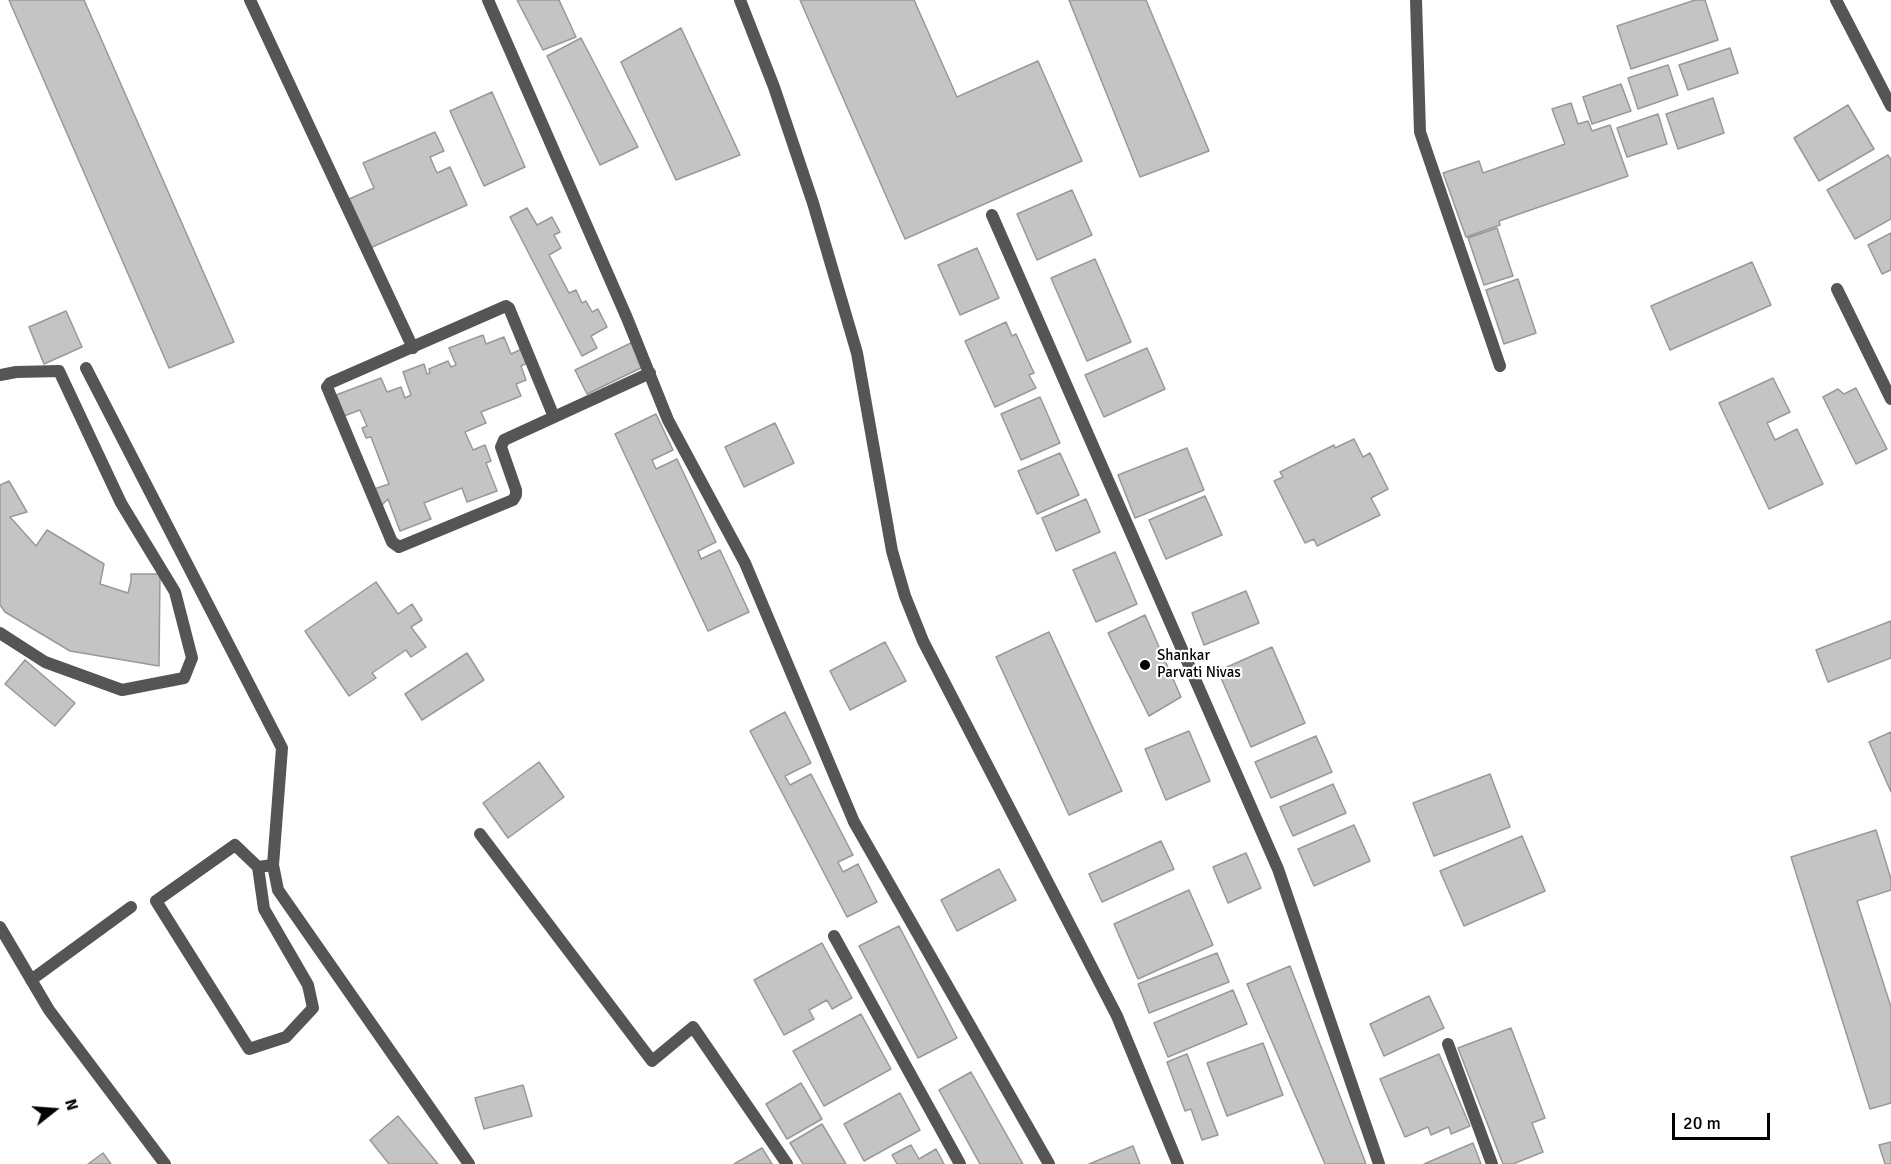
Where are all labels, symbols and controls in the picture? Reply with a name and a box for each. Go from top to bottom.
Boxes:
place label: Shankar Parvati Nivas [1157,647,1241,682]
marker: Shankar Parvati Nivas [1138,658,1152,672]
north arrow [24,1080,84,1140]
text: N [60,1096,82,1113]
scale bar [1675,1101,1772,1139]
text: 20 m [1683,1112,1721,1134]

